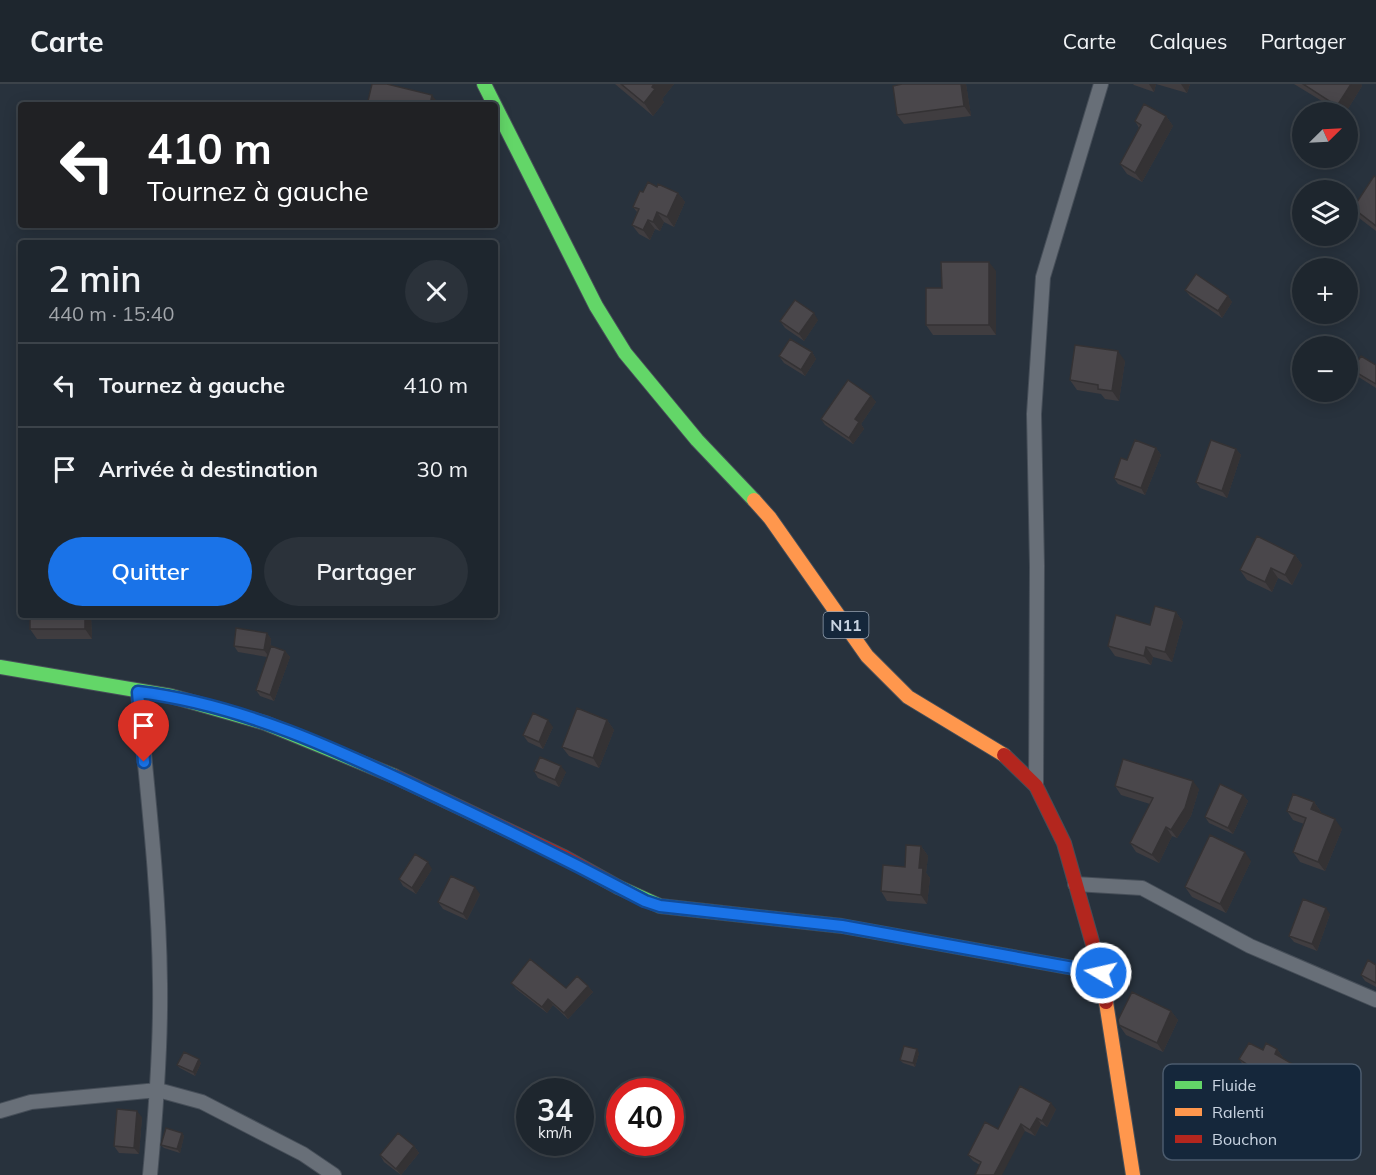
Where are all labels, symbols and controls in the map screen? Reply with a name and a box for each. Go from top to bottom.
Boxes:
text: Carte [30,24,104,59]
text: Carte [1063,28,1116,54]
text: Calques [1149,28,1227,54]
text: Partager [1260,28,1346,54]
north arrow [1292,102,1358,168]
map controls [1292,102,1358,402]
text: 410 m [147,122,272,175]
icon: left [48,126,126,204]
text: Tournez à gauche [147,174,369,208]
button: layers [1292,180,1358,246]
text: 2 min [48,256,142,301]
button: + [1292,258,1358,324]
button: close [405,260,468,323]
text: 440 m · 15:40 [48,301,174,326]
button: − [1292,336,1358,402]
icon: left [48,369,81,402]
text: Tournez à gauche [99,371,285,399]
text: 410 m [403,371,468,399]
icon: arrive [48,453,81,486]
text: Arrivée à destination [99,455,318,483]
text: 30 m [417,455,468,483]
button: Quitter [48,537,252,606]
button: Partager [264,537,468,606]
road number: N11 [824,612,868,638]
pin [118,700,169,762]
icon: arrive [127,709,160,742]
position arrow [1069,941,1133,1005]
legend [1163,1064,1361,1160]
text: Fluide [1212,1075,1256,1095]
speed limit sign: 40 [606,1078,684,1156]
text: 34 [537,1091,573,1129]
text: Ralenti [1212,1102,1264,1122]
text: km/h [538,1123,572,1142]
text: Bouchon [1212,1129,1277,1149]

